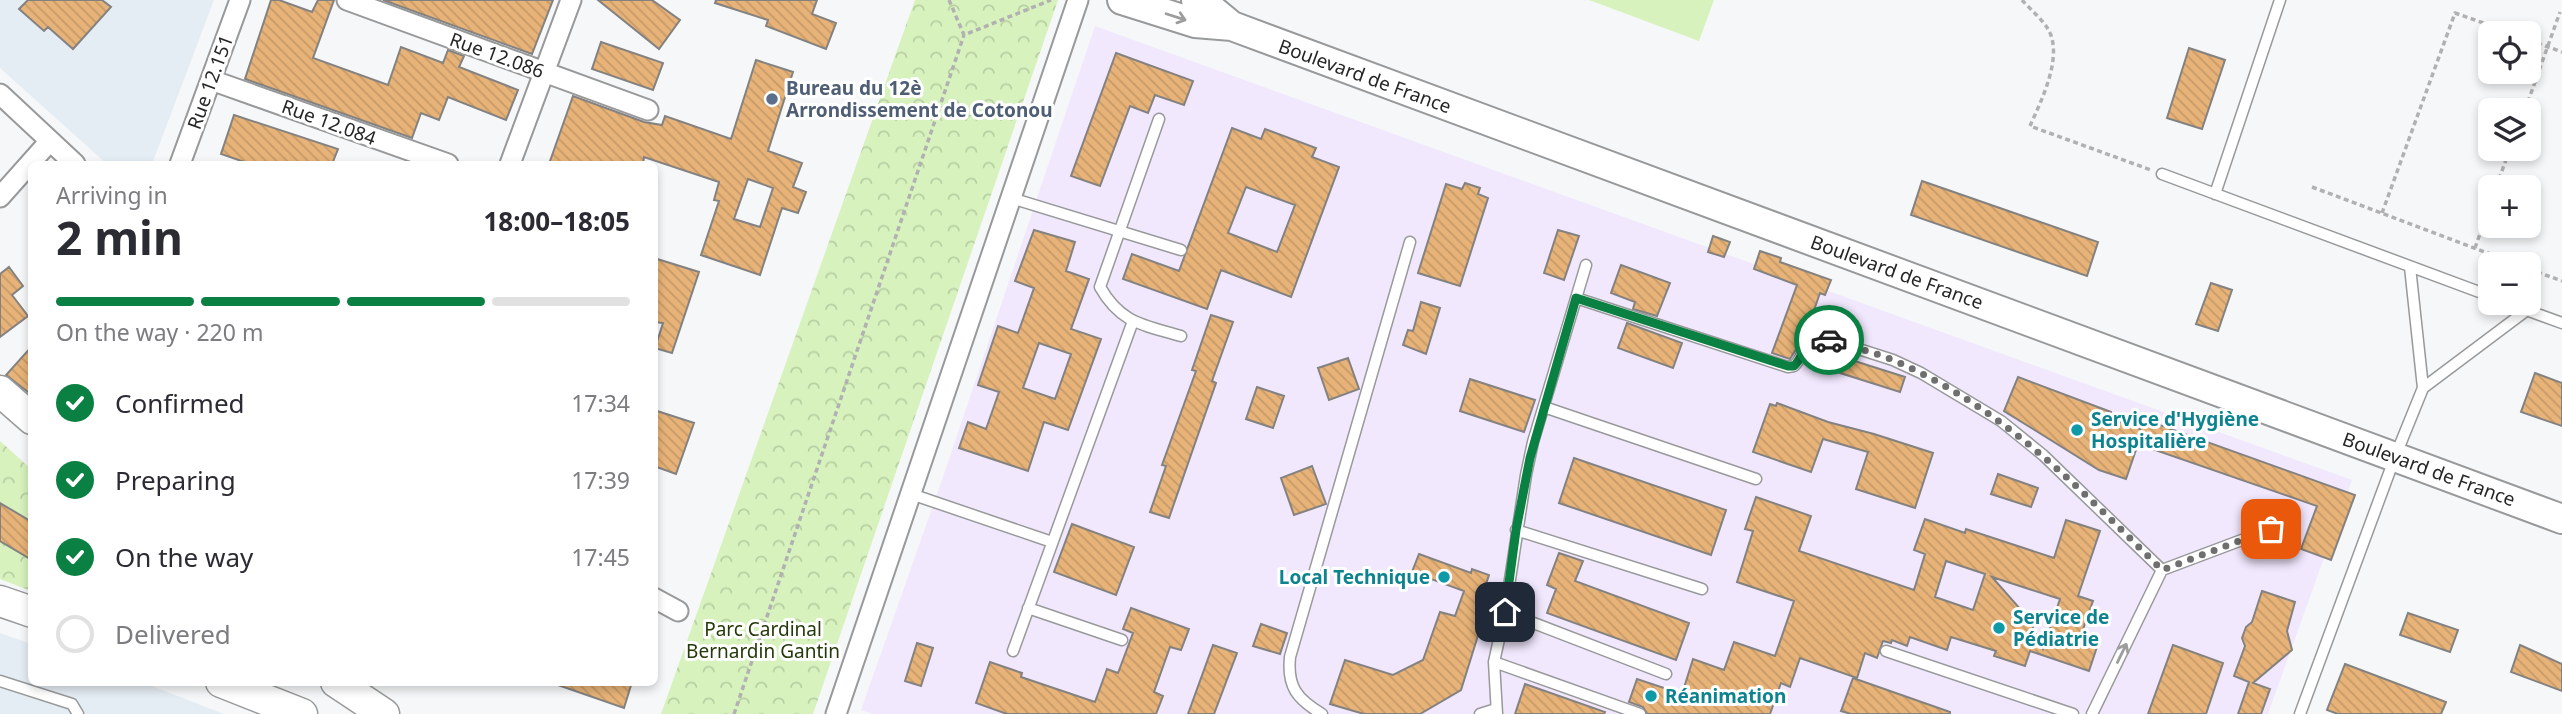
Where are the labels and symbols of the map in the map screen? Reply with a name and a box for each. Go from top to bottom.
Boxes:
one-way arrow [1165,12,1187,25]
street label: Rue 12.086 [446,26,548,84]
street label: Rue 12.151 [181,31,239,133]
street label: Boulevard de France [1275,33,1455,119]
place label: Bureau du 12è Arrondissement de Cotonou [786,75,1053,123]
marker: Bureau du 12è Arrondissement de Cotonou [764,91,780,107]
street label: Rue 12.084 [278,93,380,151]
street label: Boulevard de France [1807,229,1987,315]
courier [1794,305,1864,375]
place label: Service d'Hygiène Hospitalière [2091,406,2259,454]
marker: Service d'Hygiène Hospitalière [2069,422,2085,438]
street label: Boulevard de France [2339,426,2519,512]
pin [2241,499,2301,559]
place label: Local Technique [1279,564,1430,590]
marker: Local Technique [1436,569,1452,585]
pin [1475,582,1535,642]
place label: Service de Pédiatrie [2013,604,2109,652]
park label: Parc Cardinal Bernardin Gantin [686,616,840,664]
marker: Service de Pédiatrie [1991,620,2007,636]
one-way arrow [2116,643,2129,664]
place label: Réanimation [1665,683,1786,709]
marker: Réanimation [1643,688,1659,704]

